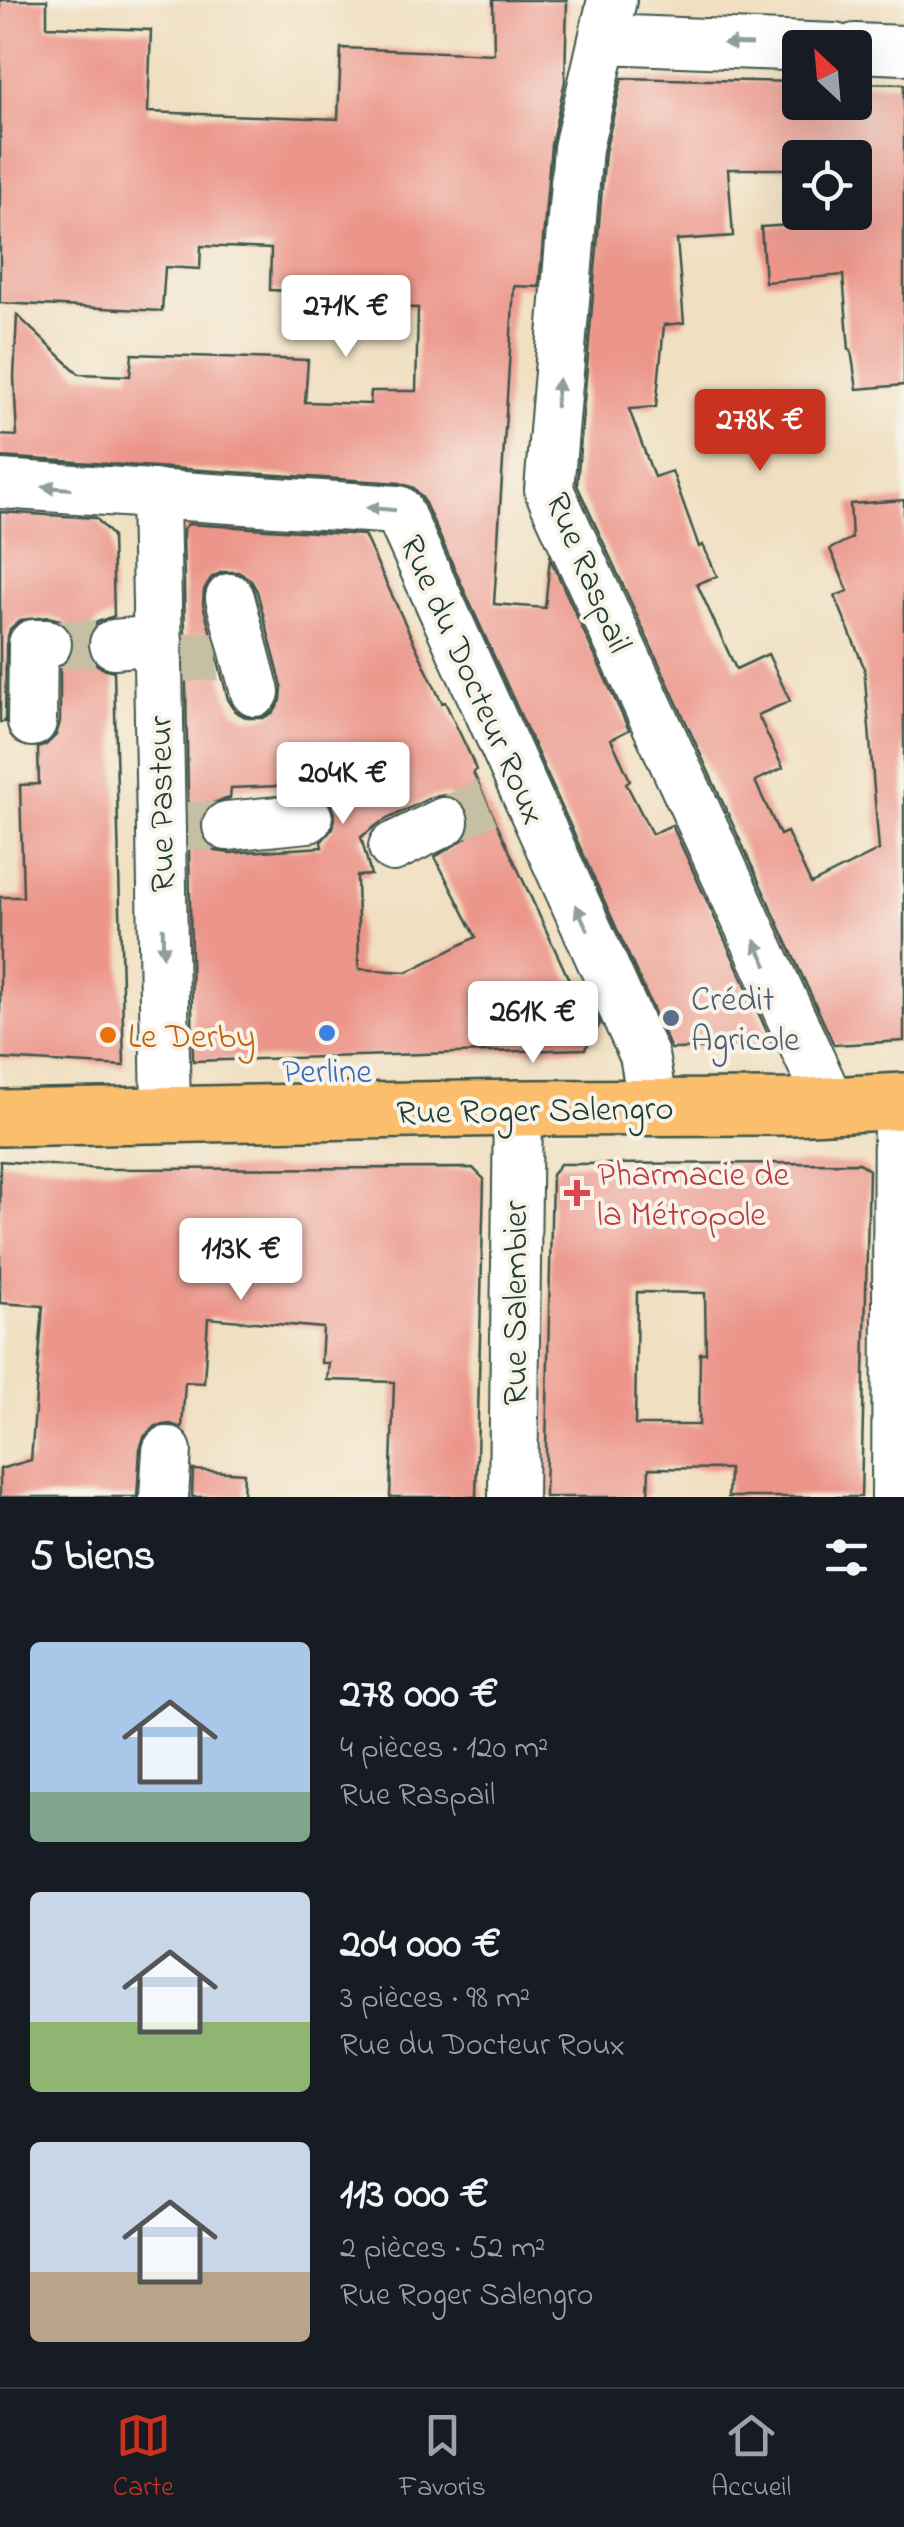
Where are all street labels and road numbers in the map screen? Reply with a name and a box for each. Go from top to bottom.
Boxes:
street label: Rue Raspail [530,485,643,662]
street label: Rue du Docteur Roux [384,528,557,833]
street label: Rue Pasteur [136,715,191,893]
street label: Rue Roger Salengro [396,1085,674,1140]
street label: Rue Salembier [492,1200,543,1406]

